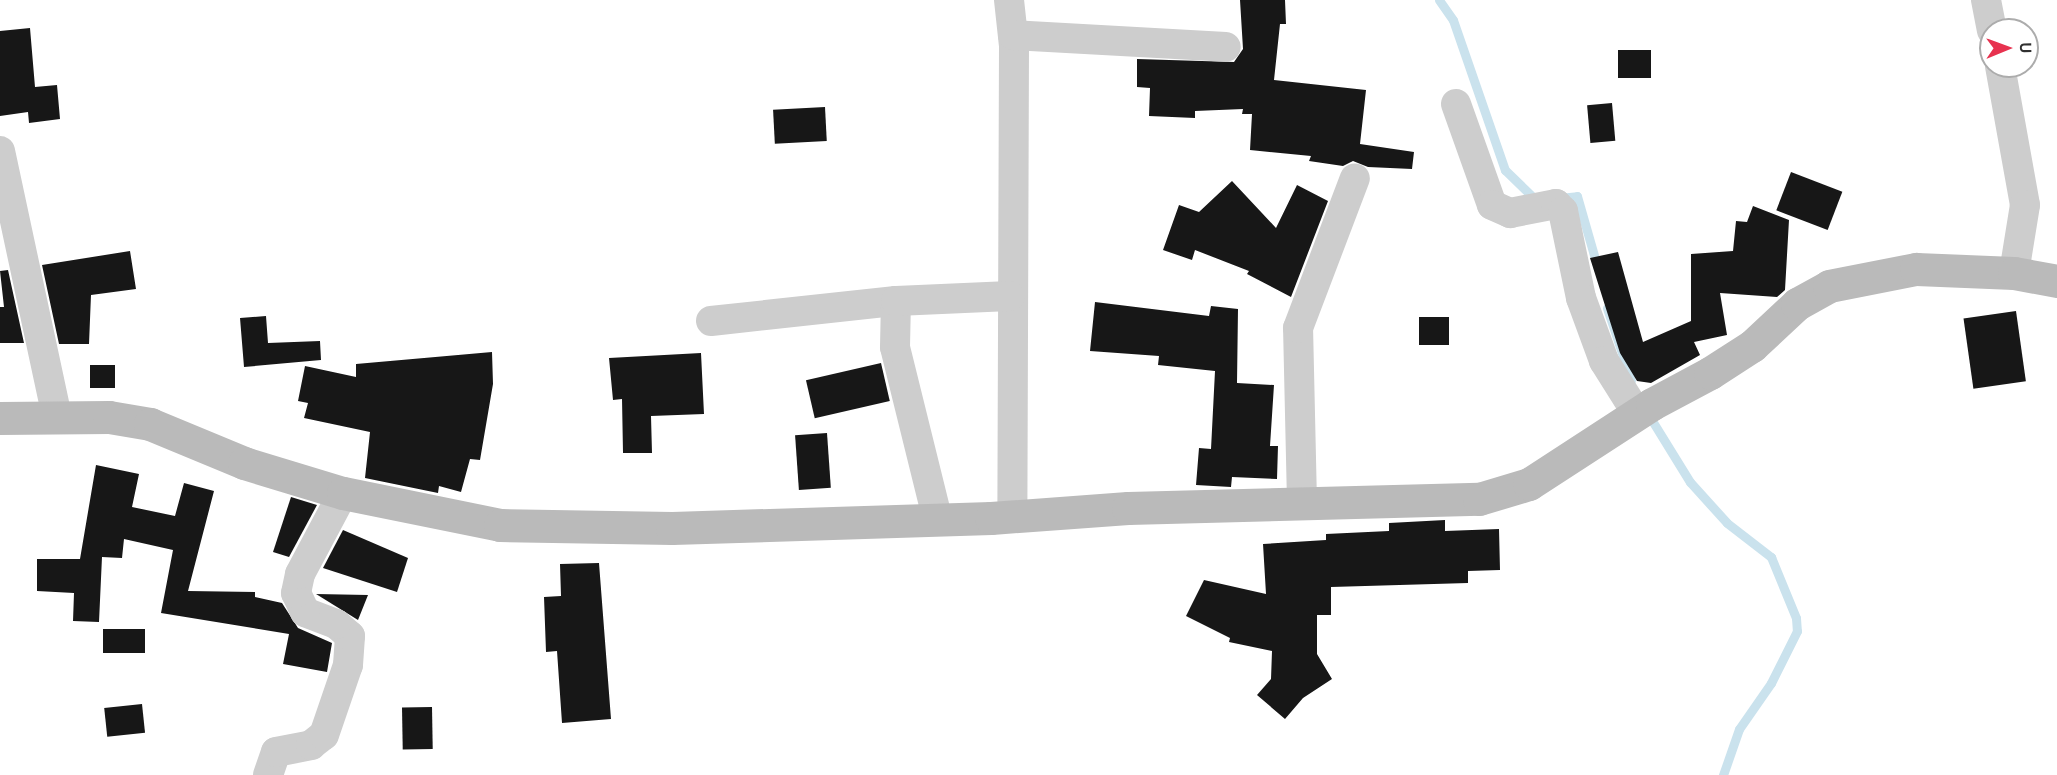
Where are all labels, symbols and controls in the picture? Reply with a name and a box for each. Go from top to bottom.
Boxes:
north arrow [1979,18,2039,78]
text: U [2015,42,2036,53]

